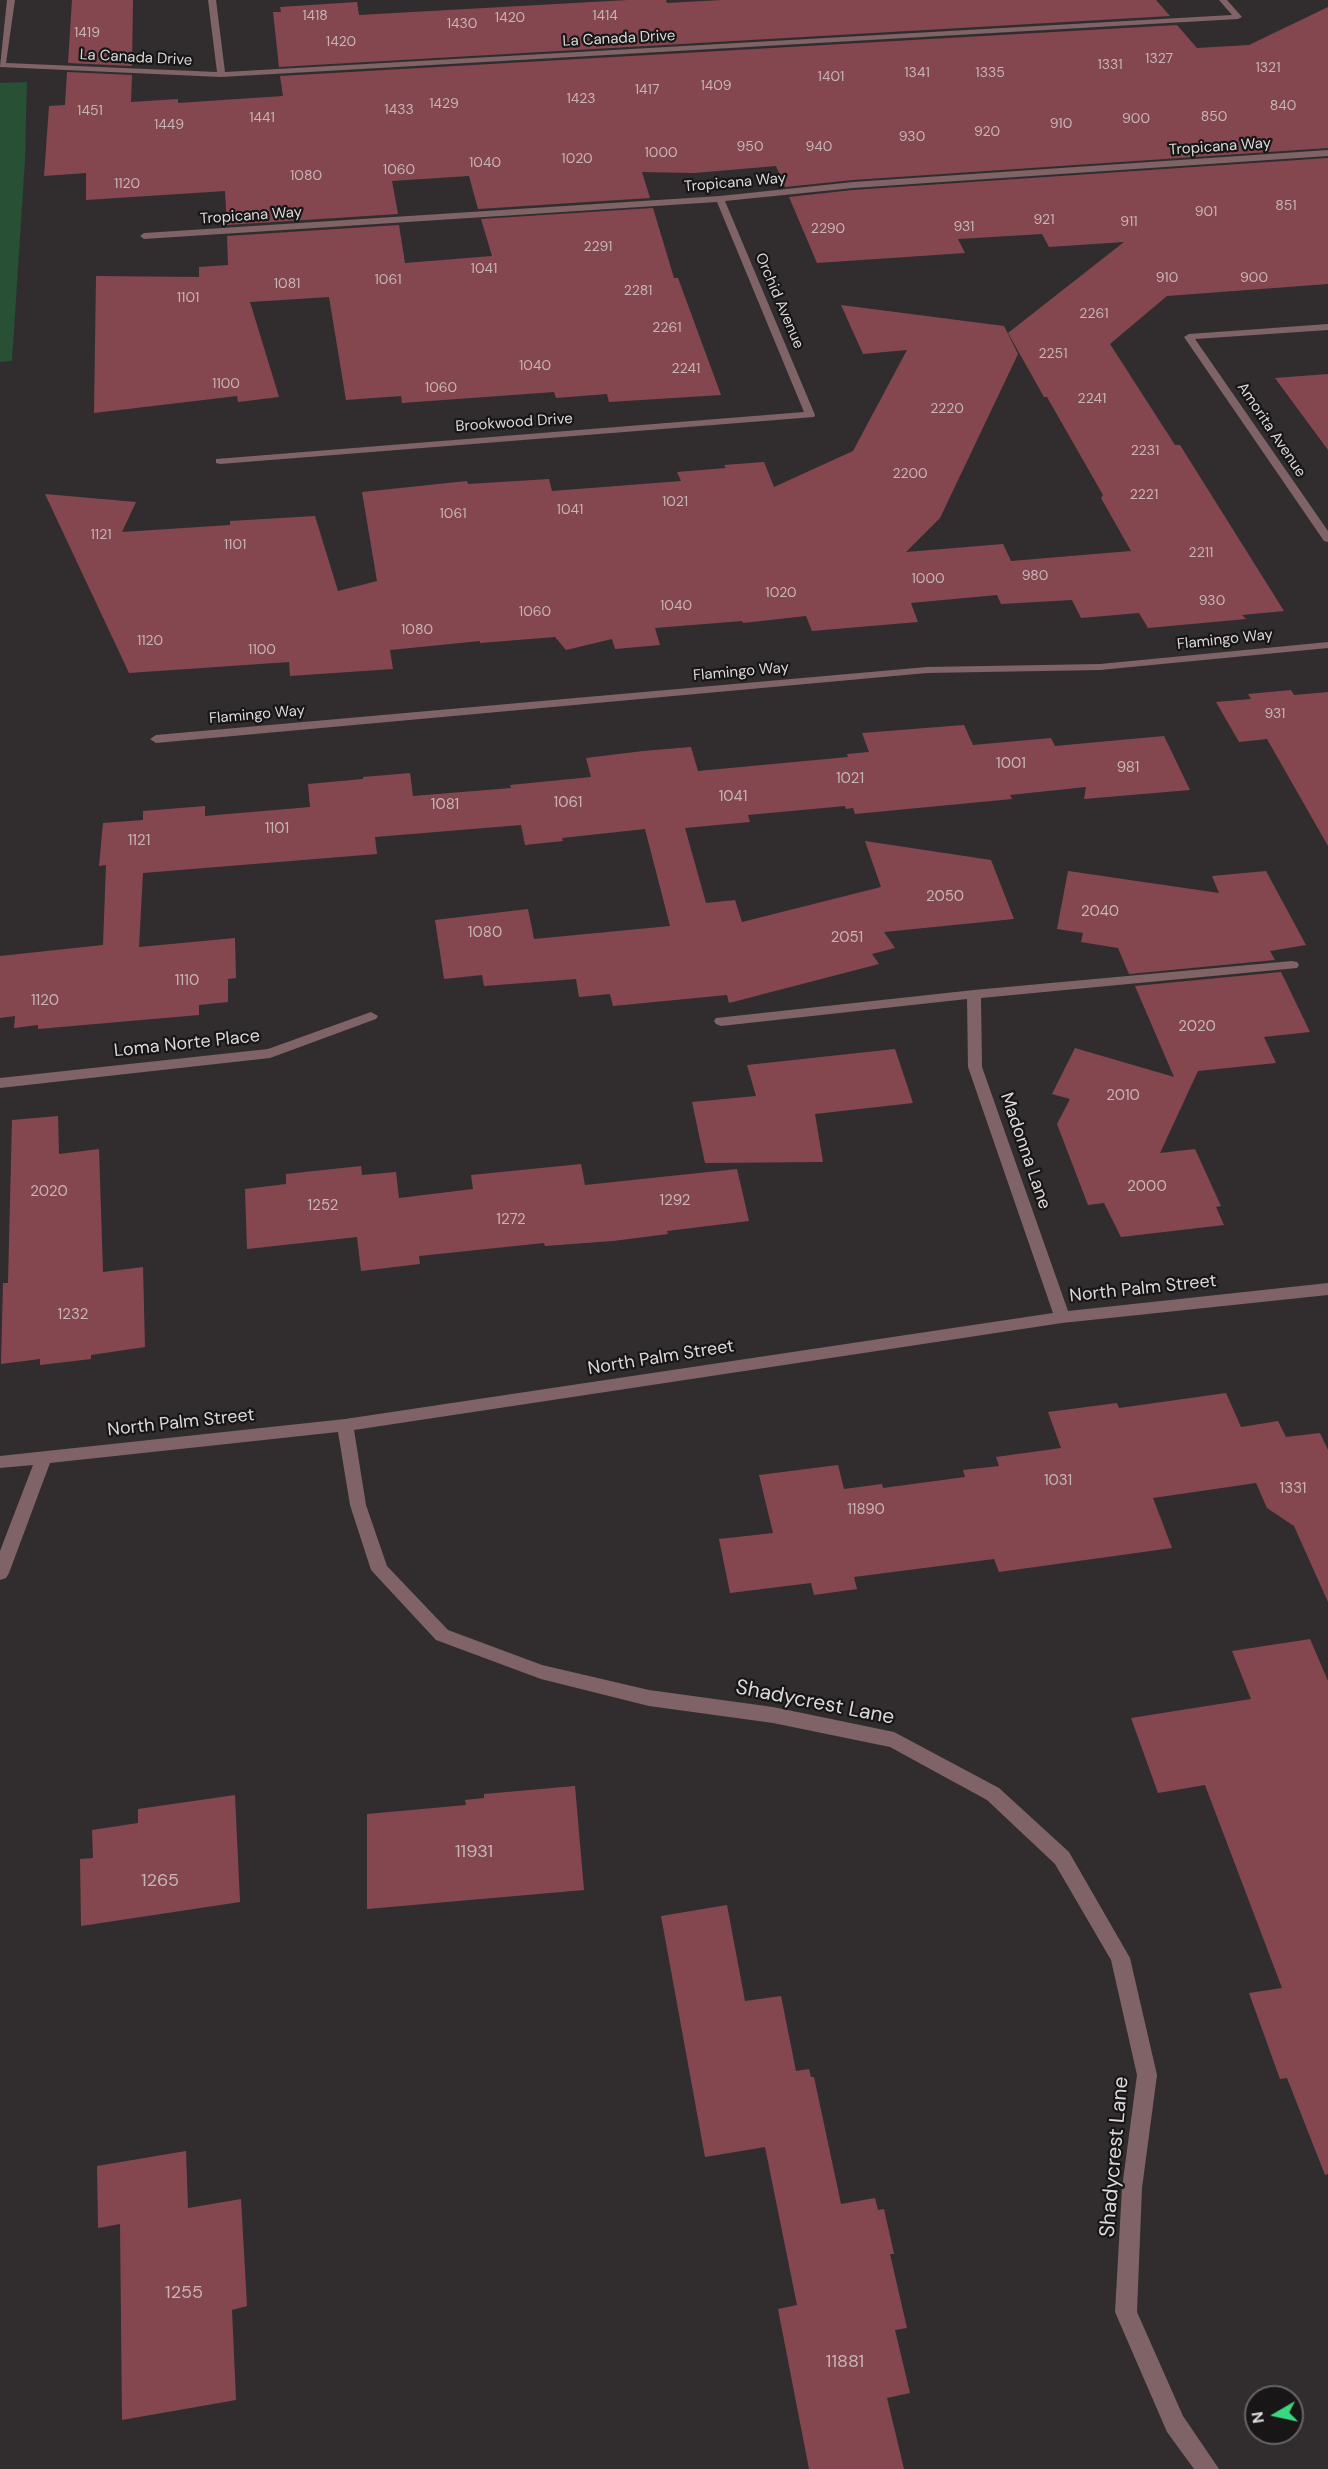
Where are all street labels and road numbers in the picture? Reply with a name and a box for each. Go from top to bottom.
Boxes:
street label: La Canada Drive [562,27,676,51]
street label: La Canada Drive [79,46,193,70]
street label: Tropicana Way [1168,134,1272,160]
street label: Tropicana Way [683,170,787,196]
street label: Tropicana Way [199,203,303,229]
street label: Orchid Avenue [751,251,807,351]
street label: Amorita Avenue [1233,379,1309,481]
street label: Brookwood Drive [455,410,573,436]
street label: Flamingo Way [1176,626,1274,654]
street label: Flamingo Way [692,659,790,685]
street label: Flamingo Way [208,702,306,728]
street label: Loma Norte Place [113,1026,261,1062]
street label: Madonna Lane [995,1090,1055,1212]
street label: North Palm Street [1068,1271,1218,1307]
street label: North Palm Street [586,1336,736,1380]
street label: North Palm Street [106,1405,256,1441]
street label: Shadycrest Lane [733,1675,897,1731]
street label: Shadycrest Lane [1095,2076,1135,2238]

